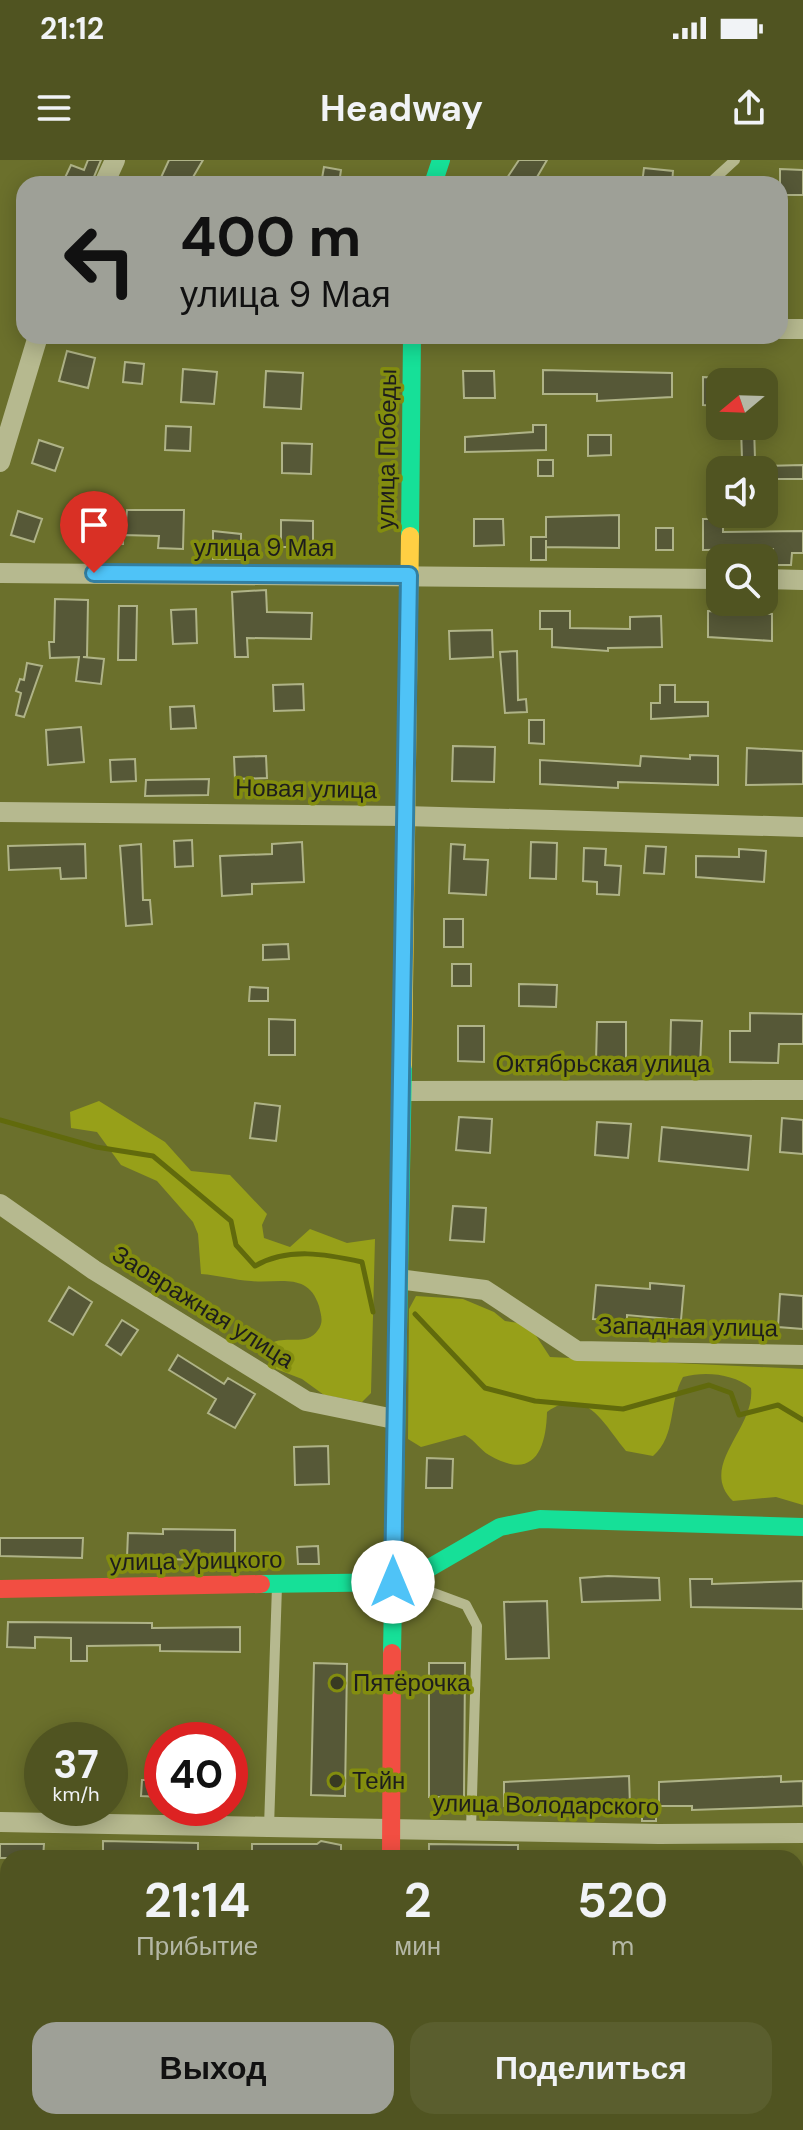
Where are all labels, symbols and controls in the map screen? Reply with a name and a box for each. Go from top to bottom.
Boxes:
text: 21:12 [40,9,104,48]
text: Headway [320,85,483,132]
icon: menu [32,86,76,130]
icon: share [727,86,771,130]
text: 400 m [180,200,361,273]
icon: left [48,208,152,312]
text: улица 9 Мая [180,271,391,318]
street label: улица Победы [370,368,403,530]
north arrow [706,368,778,440]
map controls [706,368,778,616]
button: sound [706,456,778,528]
pin [60,491,128,573]
icon: arrive [72,503,116,547]
street label: улица 9 Мая [194,532,334,563]
button: search [706,544,778,616]
street label: Новая улица [235,772,378,805]
street label: Октябрьская улица [496,1048,711,1079]
street label: Заовражная улица [107,1238,301,1375]
street label: Западная улица [598,1309,779,1344]
position arrow [351,1540,435,1624]
street label: улица Урицкого [109,1543,283,1578]
place label: Пятёрочка [353,1667,471,1698]
marker: Пятёрочка [328,1674,346,1692]
speed limit sign: 40 [144,1722,248,1826]
text: 37 [53,1738,99,1790]
place label: Тейн [352,1765,405,1796]
marker: Тейн [327,1772,345,1790]
text: km/h [52,1781,100,1807]
street label: улица Володарского [432,1787,660,1822]
text: 21:14 [144,1869,250,1932]
text: 2 [404,1869,432,1932]
text: 520 [577,1869,668,1932]
text: Прибытие [136,1929,258,1963]
text: мин [394,1929,441,1963]
text: m [611,1929,634,1963]
button: Выход [32,2022,394,2114]
button: Поделиться [410,2022,772,2114]

